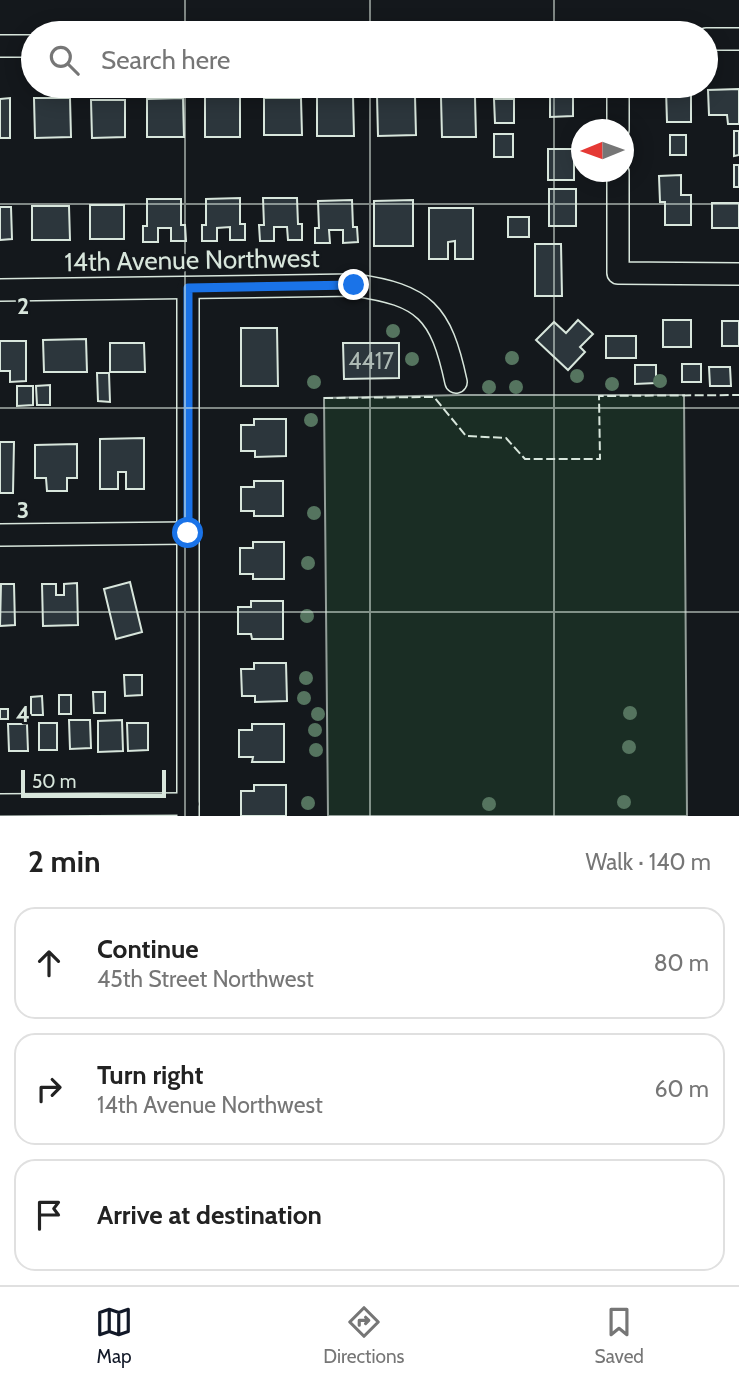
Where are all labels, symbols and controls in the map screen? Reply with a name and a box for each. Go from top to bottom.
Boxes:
search box [21,21,718,98]
icon: search [45,41,83,79]
text: Search here [101,44,230,76]
north arrow [571,119,634,182]
street label: 14th Avenue Northwest [64,242,320,278]
route end [338,269,369,300]
text: 2 [17,292,29,320]
house number: 4417 [348,347,394,375]
text: 3 [17,496,29,524]
route start [172,517,203,548]
text: 4 [16,700,30,728]
scale bar [21,767,166,799]
text: 50 m [32,770,76,793]
text: 2 min [28,843,100,880]
text: Walk · 140 m [585,848,711,876]
text: Continue [97,933,199,965]
icon: ahead [30,944,68,982]
text: 80 m [654,949,709,977]
text: 45th Street Northwest [97,965,314,993]
text: Turn right [97,1059,203,1091]
icon: right [30,1070,68,1108]
text: 60 m [655,1075,709,1103]
text: 14th Avenue Northwest [97,1091,323,1119]
icon: arrive [30,1196,68,1234]
text: Arrive at destination [97,1199,322,1231]
tab: Map [95,1303,133,1368]
tab: Directions [323,1303,404,1368]
tab: Saved [595,1303,644,1368]

